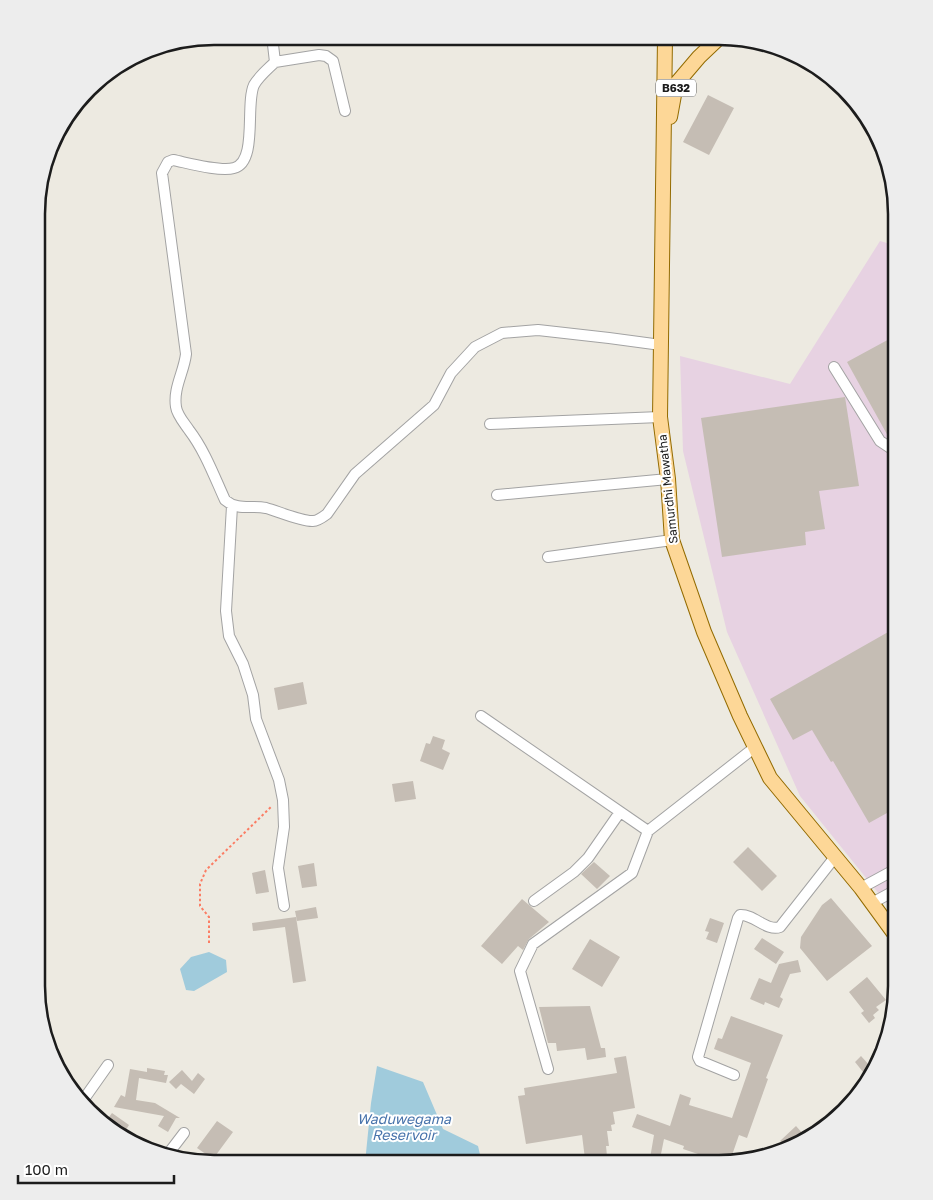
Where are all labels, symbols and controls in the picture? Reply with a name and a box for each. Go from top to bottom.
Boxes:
road number: B632 [656,80,696,96]
street label: Samurdhi Mawatha [654,434,681,545]
water label: Waduwegama Reservoir [357,1110,452,1143]
scale bar [18,1152,174,1184]
text: 100 m [25,1160,68,1178]

